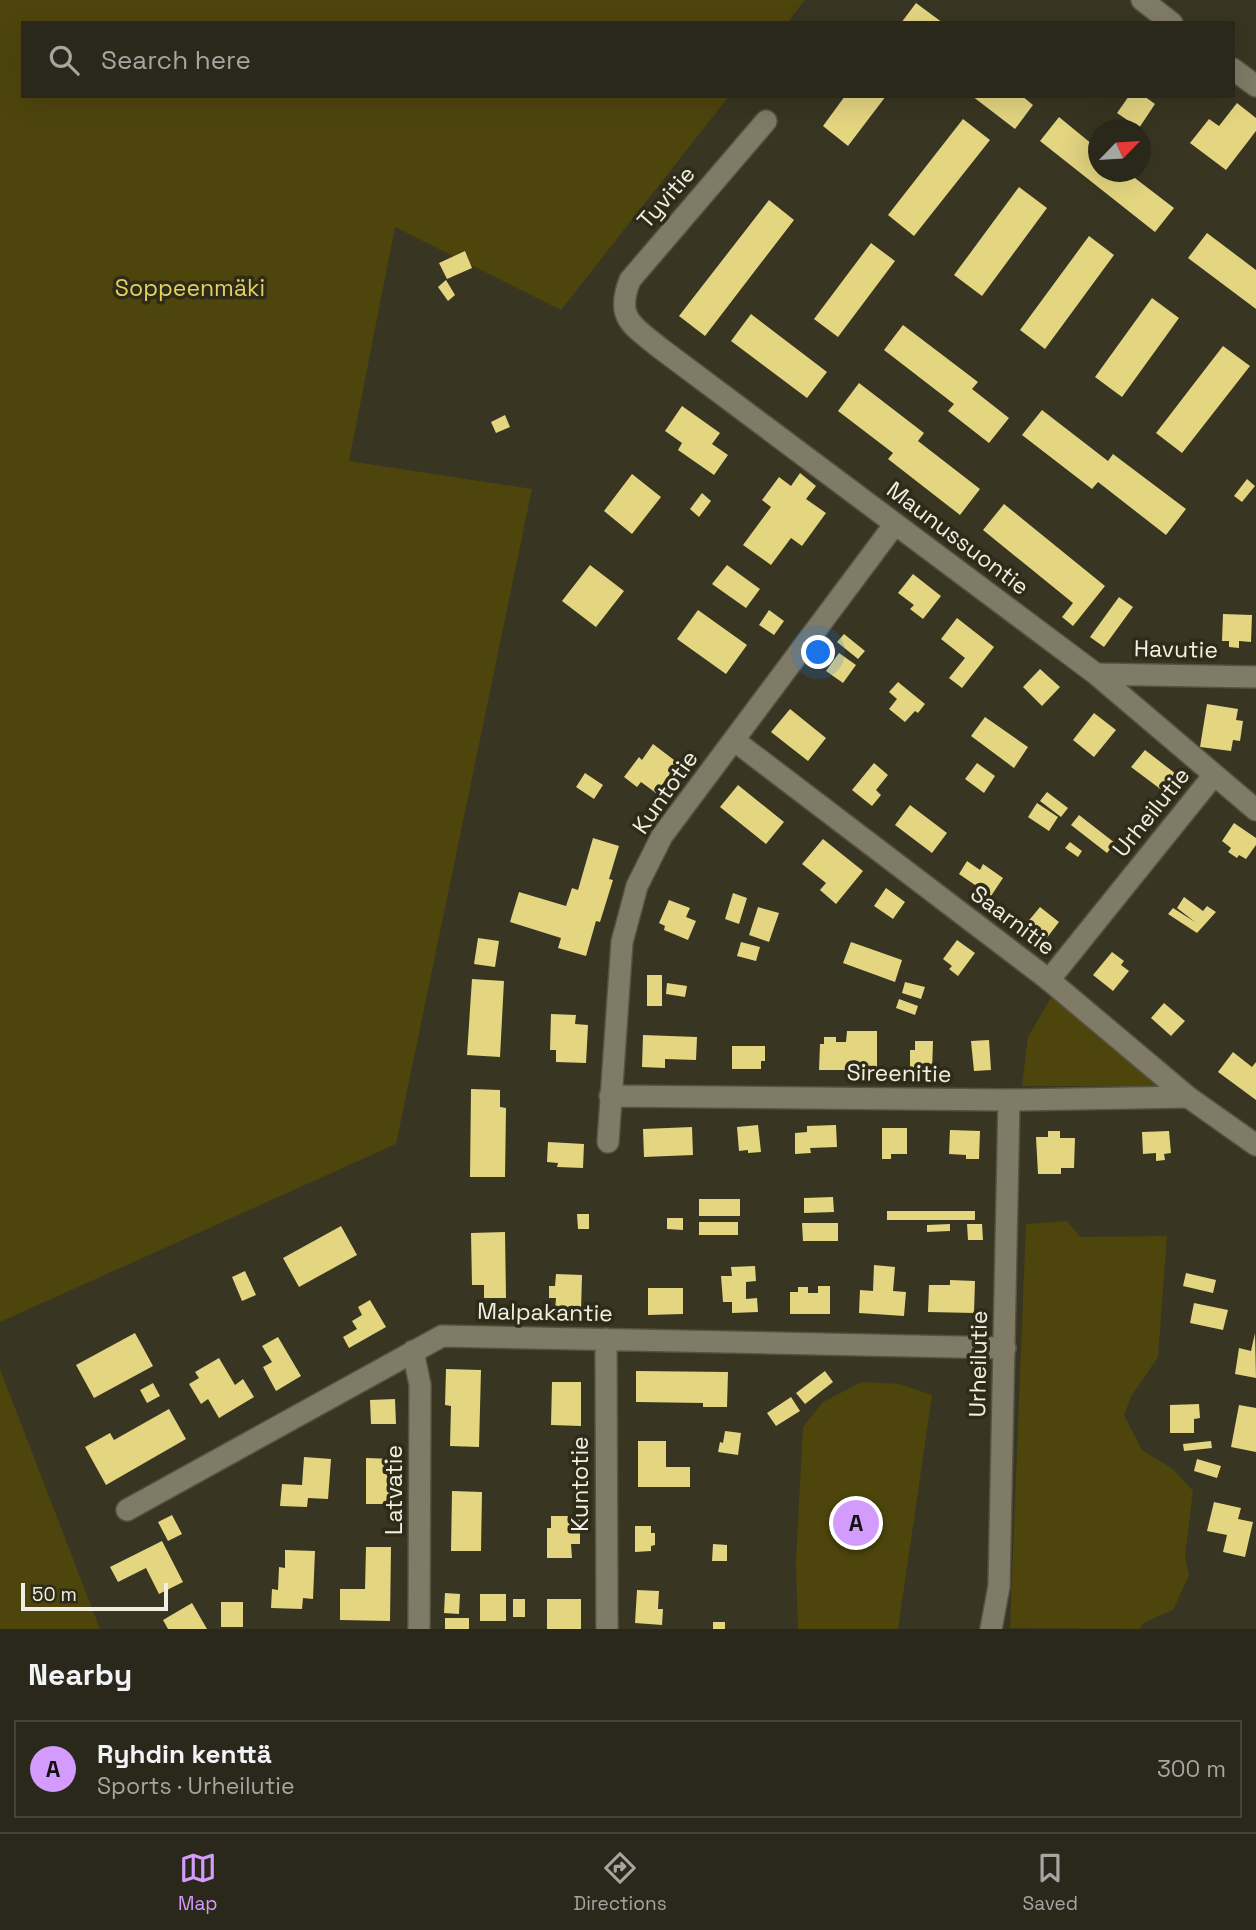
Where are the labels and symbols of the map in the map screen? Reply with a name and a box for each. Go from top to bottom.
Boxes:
north arrow [1088,119,1151,182]
street label: Tyvitie [631,159,701,235]
park label: Soppeenmäki [115,273,265,303]
street label: Maunussuontie [881,475,1035,601]
street label: Havutie [1134,633,1218,665]
your location [801,635,835,669]
street label: Kuntotie [625,744,705,840]
street label: Urheilutie [1106,761,1196,863]
street label: Saarnitie [965,878,1061,962]
street label: Sireenitie [846,1057,952,1089]
street label: Malpakantie [477,1296,613,1328]
street label: Urheilutie [962,1310,994,1418]
street label: Kuntotie [565,1436,595,1532]
street label: Latvatie [379,1445,409,1535]
pin: A [833,1497,879,1549]
scale bar [21,1580,168,1612]

